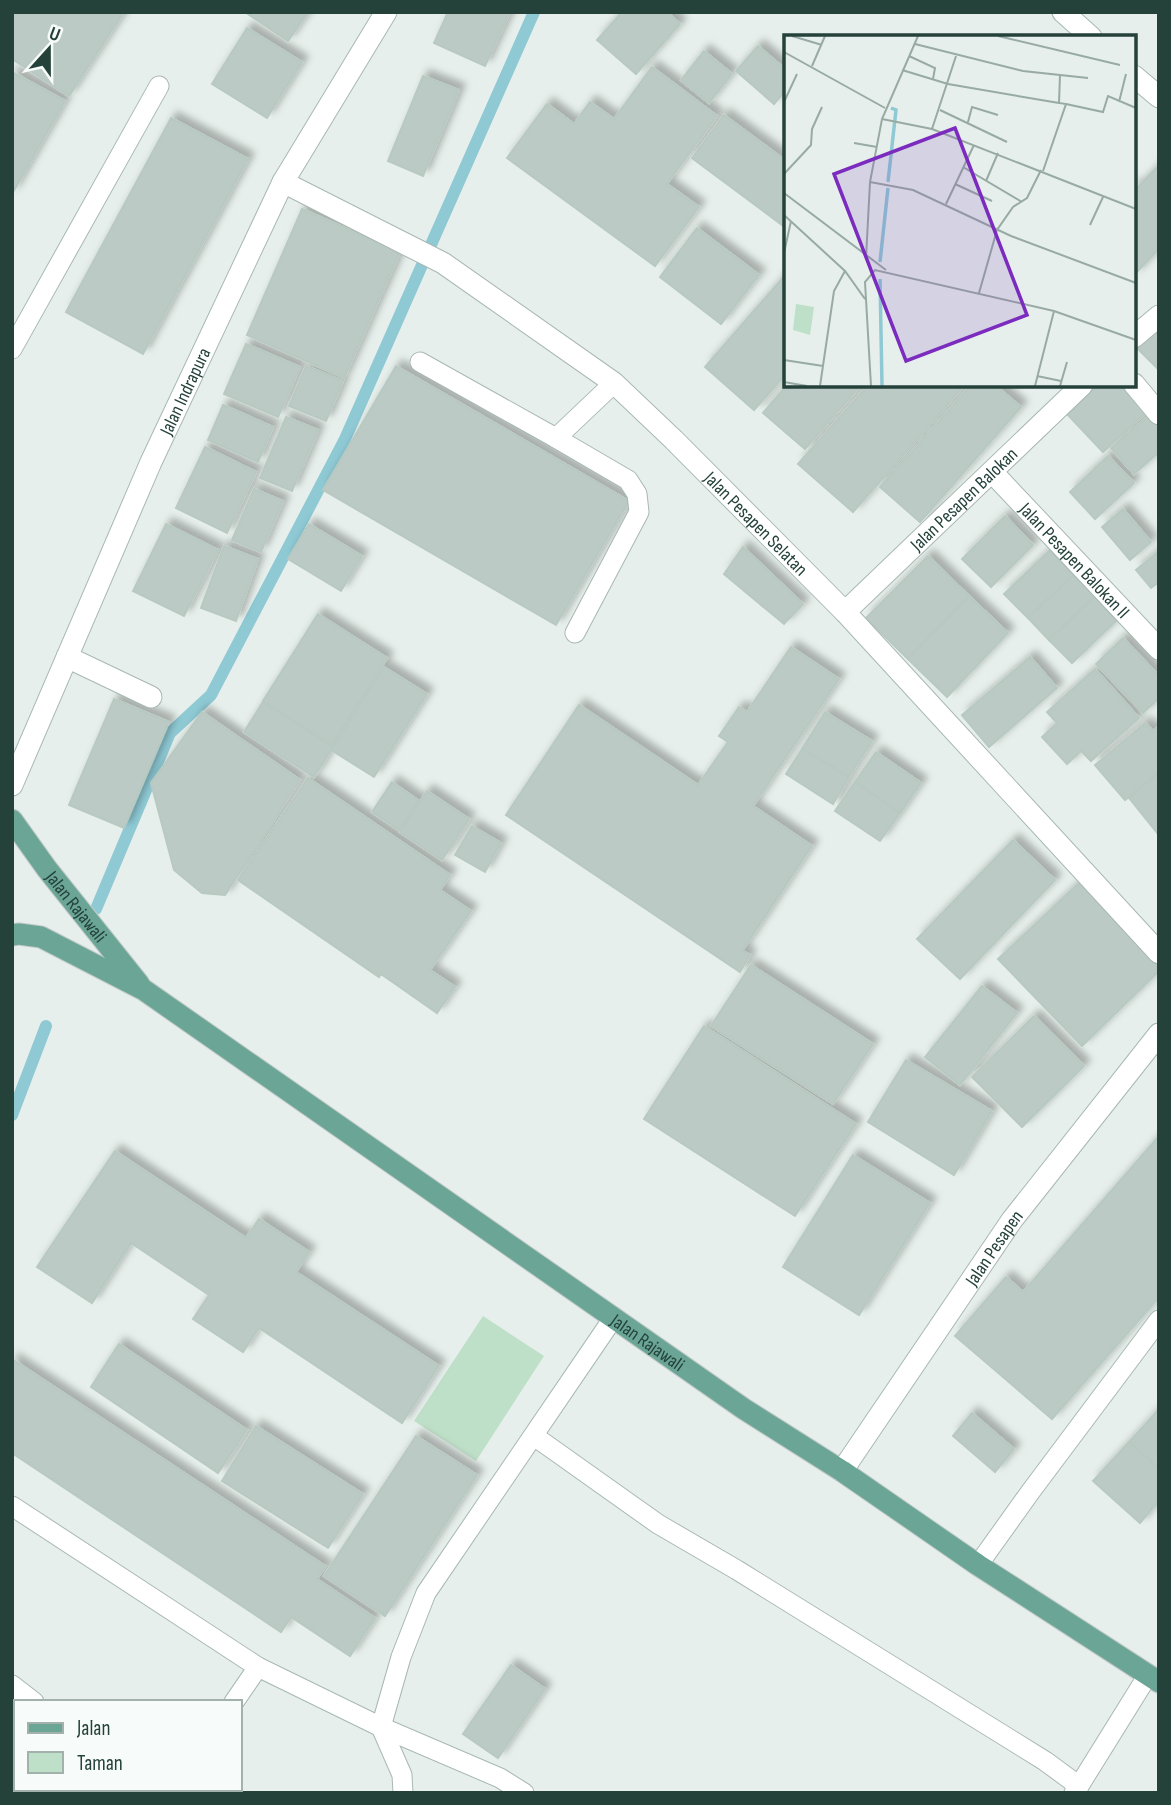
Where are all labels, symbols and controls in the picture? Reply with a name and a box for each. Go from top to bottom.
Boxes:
north arrow [14,14,84,84]
text: U [46,22,63,47]
inset map [784,35,1136,387]
street label: Jalan Indrapura [155,344,216,440]
street label: Jalan Pesapen Balokan [905,443,1023,557]
street label: Jalan Pesapen Selatan [698,466,812,581]
street label: Jalan Pesapen Balokan II [1013,498,1134,624]
street label: Jalan Rajawali [40,866,111,948]
street label: Jalan Pesapen [960,1206,1029,1291]
street label: Jalan Rajawali [605,1309,689,1377]
legend [14,1700,242,1791]
text: Jalan [76,1716,110,1741]
text: Taman [77,1751,123,1776]

